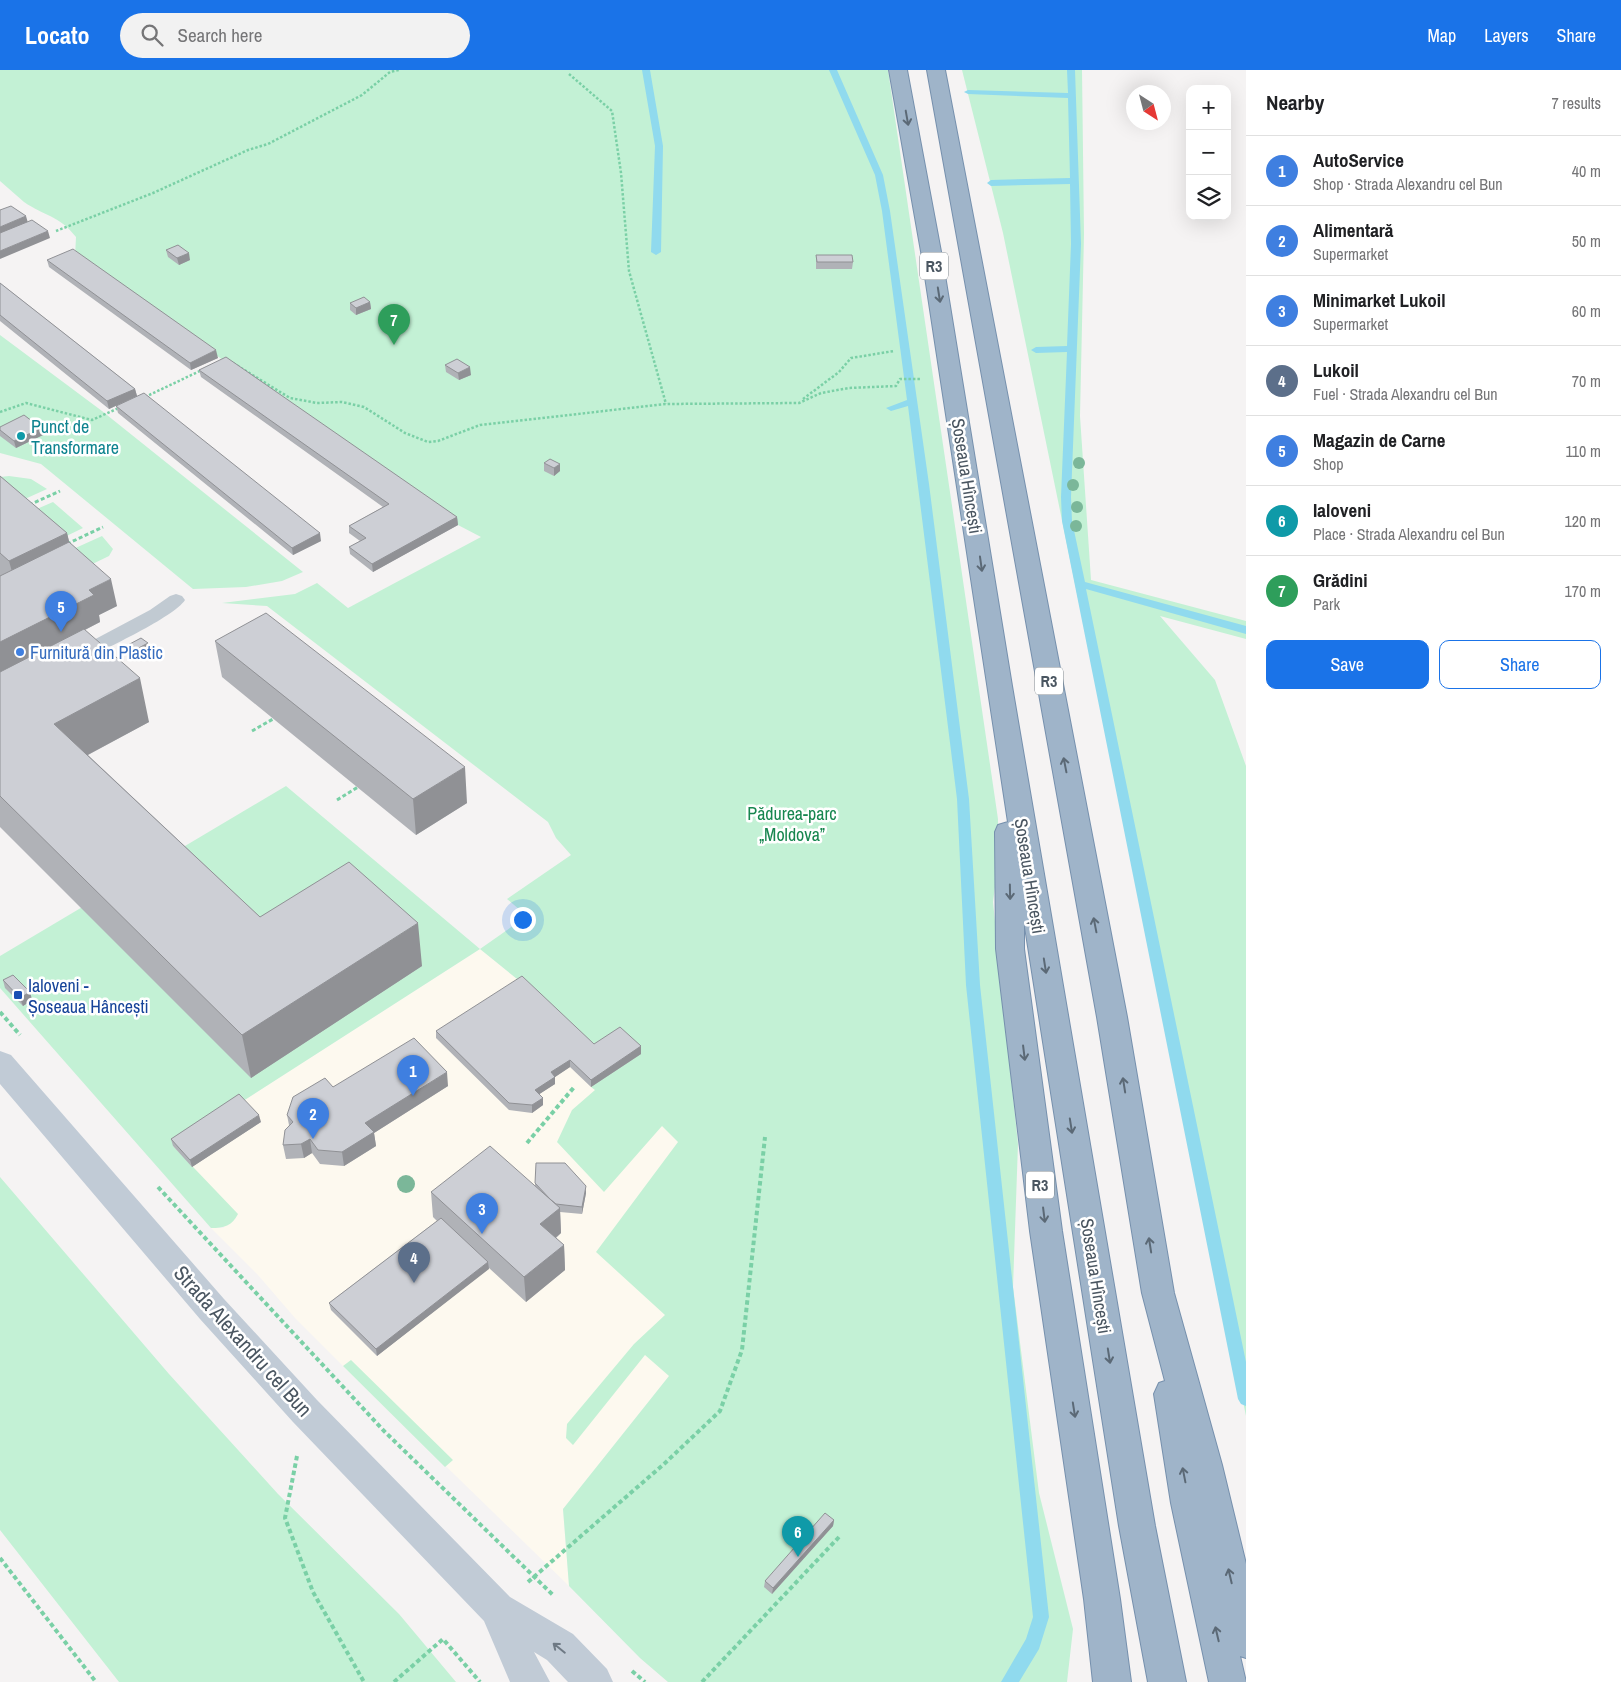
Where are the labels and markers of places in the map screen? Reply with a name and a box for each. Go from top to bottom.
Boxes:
pin: 7 [378,304,410,345]
place label: Punct de Transformare [31,414,119,460]
marker: Punct de Transformare [15,430,27,442]
pin: 5 [45,591,77,632]
place label: Furnitură din Plastic [30,640,163,665]
marker: Furnitură din Plastic [14,646,26,658]
place label: Ialoveni - Șoseaua Hâncești [28,973,149,1019]
marker: Ialoveni - Șoseaua Hâncești [12,989,24,1001]
pin: 1 [397,1055,429,1096]
pin: 2 [297,1098,329,1139]
pin: 3 [466,1193,498,1234]
pin: 4 [398,1242,430,1283]
pin: 6 [782,1516,814,1557]

